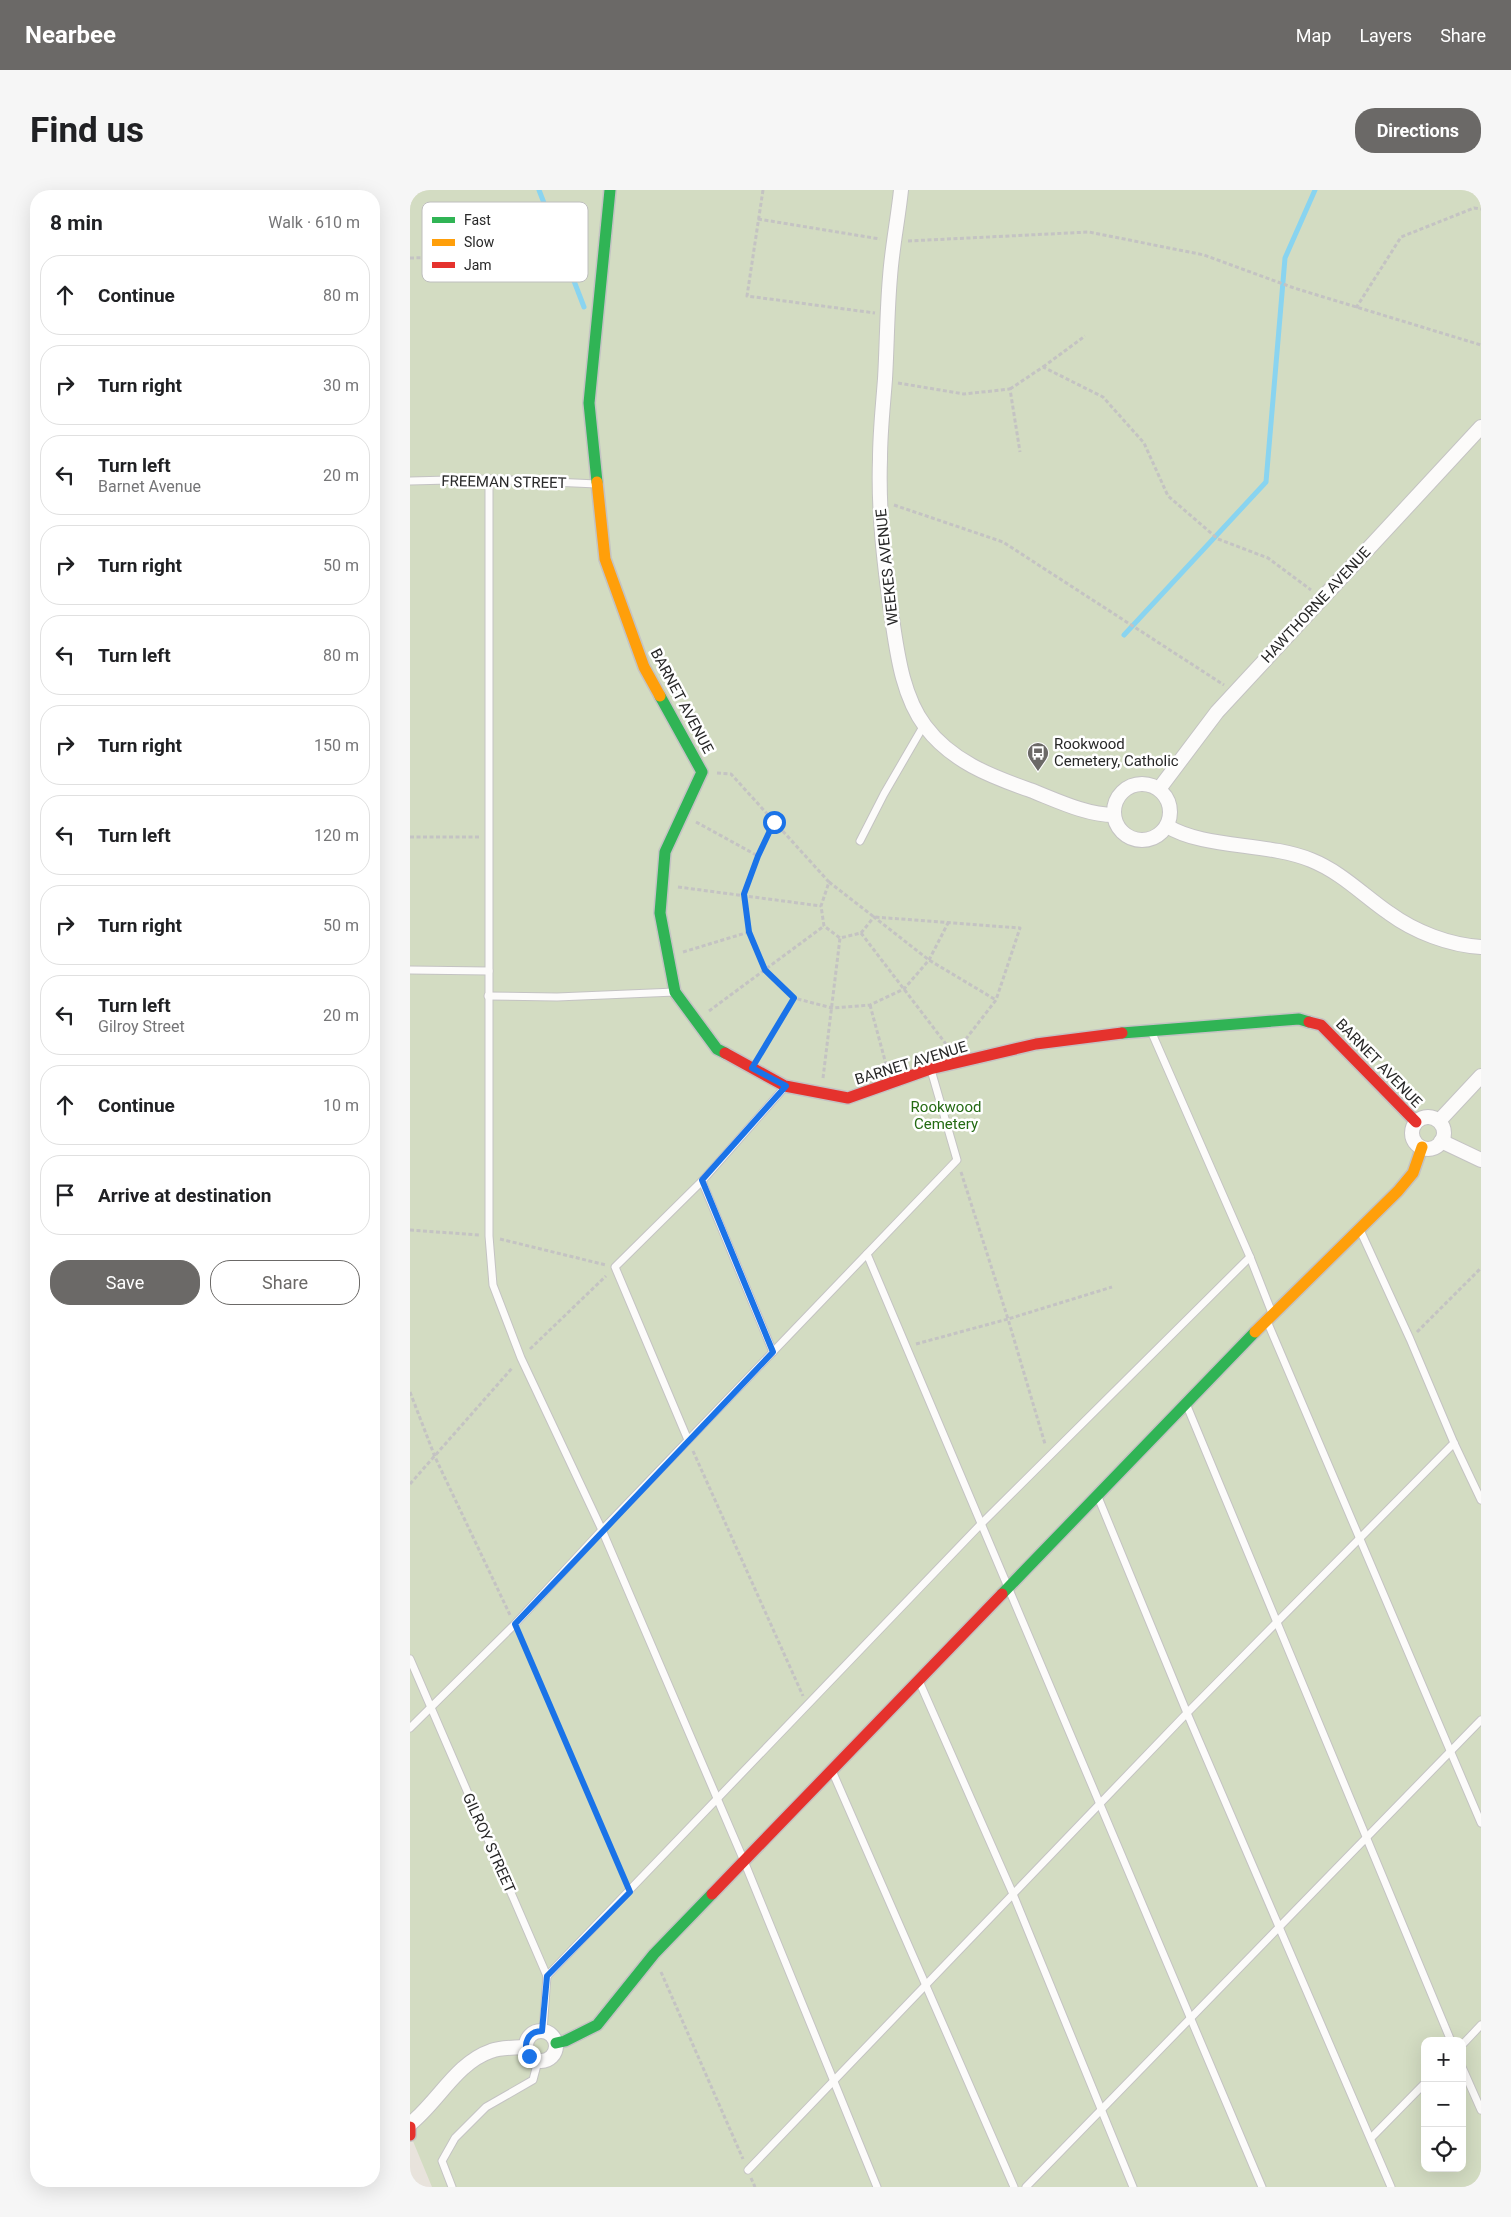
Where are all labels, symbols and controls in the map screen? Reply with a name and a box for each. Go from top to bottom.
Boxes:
text: Nearbee [25,21,116,49]
text: Map [1296,25,1331,46]
text: Layers [1359,25,1412,46]
text: Share [1440,25,1486,46]
button: Directions [1355,108,1481,153]
text: Find us [30,110,144,151]
legend [422,202,588,282]
text: 8 min [50,211,103,235]
text: Fast [464,212,491,228]
text: Walk · 610 m [268,213,360,232]
text: Slow [464,234,495,250]
text: Jam [464,257,492,273]
icon: ahead [51,281,79,309]
text: Continue [98,284,175,307]
text: 80 m [323,286,359,305]
icon: right [51,371,79,399]
text: Turn right [98,374,182,397]
text: 30 m [323,376,359,395]
text: Turn left [98,454,171,477]
icon: left [51,461,79,489]
text: 20 m [323,466,359,485]
street label: FREEMAN STREET [441,472,567,492]
text: Barnet Avenue [98,477,201,496]
street label: WEEKES AVENUE [872,507,902,626]
street label: HAWTHORNE AVENUE [1258,543,1375,667]
icon: right [51,551,79,579]
text: Turn right [98,554,182,577]
text: 50 m [323,556,359,575]
icon: left [51,641,79,669]
text: Turn left [98,644,171,667]
street label: BARNET AVENUE [647,645,717,757]
text: 80 m [323,646,359,665]
icon: right [51,731,79,759]
text: Turn right [98,734,182,757]
place label: Rookwood Cemetery, Catholic [1054,735,1179,770]
text: 150 m [314,736,359,755]
bus stop icon: Rookwood Cemetery, Catholic [1026,741,1050,772]
route start [763,811,786,834]
icon: left [51,821,79,849]
text: Turn left [98,824,171,847]
text: 120 m [314,826,359,845]
icon: right [51,911,79,939]
text: Turn right [98,914,182,937]
text: 50 m [323,916,359,935]
text: Turn left [98,994,171,1017]
icon: left [51,1001,79,1029]
text: 20 m [323,1006,359,1025]
street label: BARNET AVENUE [1332,1015,1426,1111]
text: Gilroy Street [98,1017,185,1036]
street label: BARNET AVENUE [853,1037,970,1089]
icon: ahead [51,1091,79,1119]
text: Continue [98,1094,175,1117]
text: 10 m [323,1096,359,1115]
park label: Rookwood Cemetery [911,1098,981,1133]
icon: arrive [51,1181,79,1209]
text: Arrive at destination [98,1184,271,1207]
button: Save [50,1260,200,1305]
button: Share [210,1260,360,1305]
street label: GILROY STREET [459,1790,519,1896]
map controls [1421,2037,1466,2172]
button: + [1421,2037,1466,2082]
route end [518,2045,541,2068]
button: − [1421,2082,1466,2127]
button: locate [1421,2127,1466,2172]

